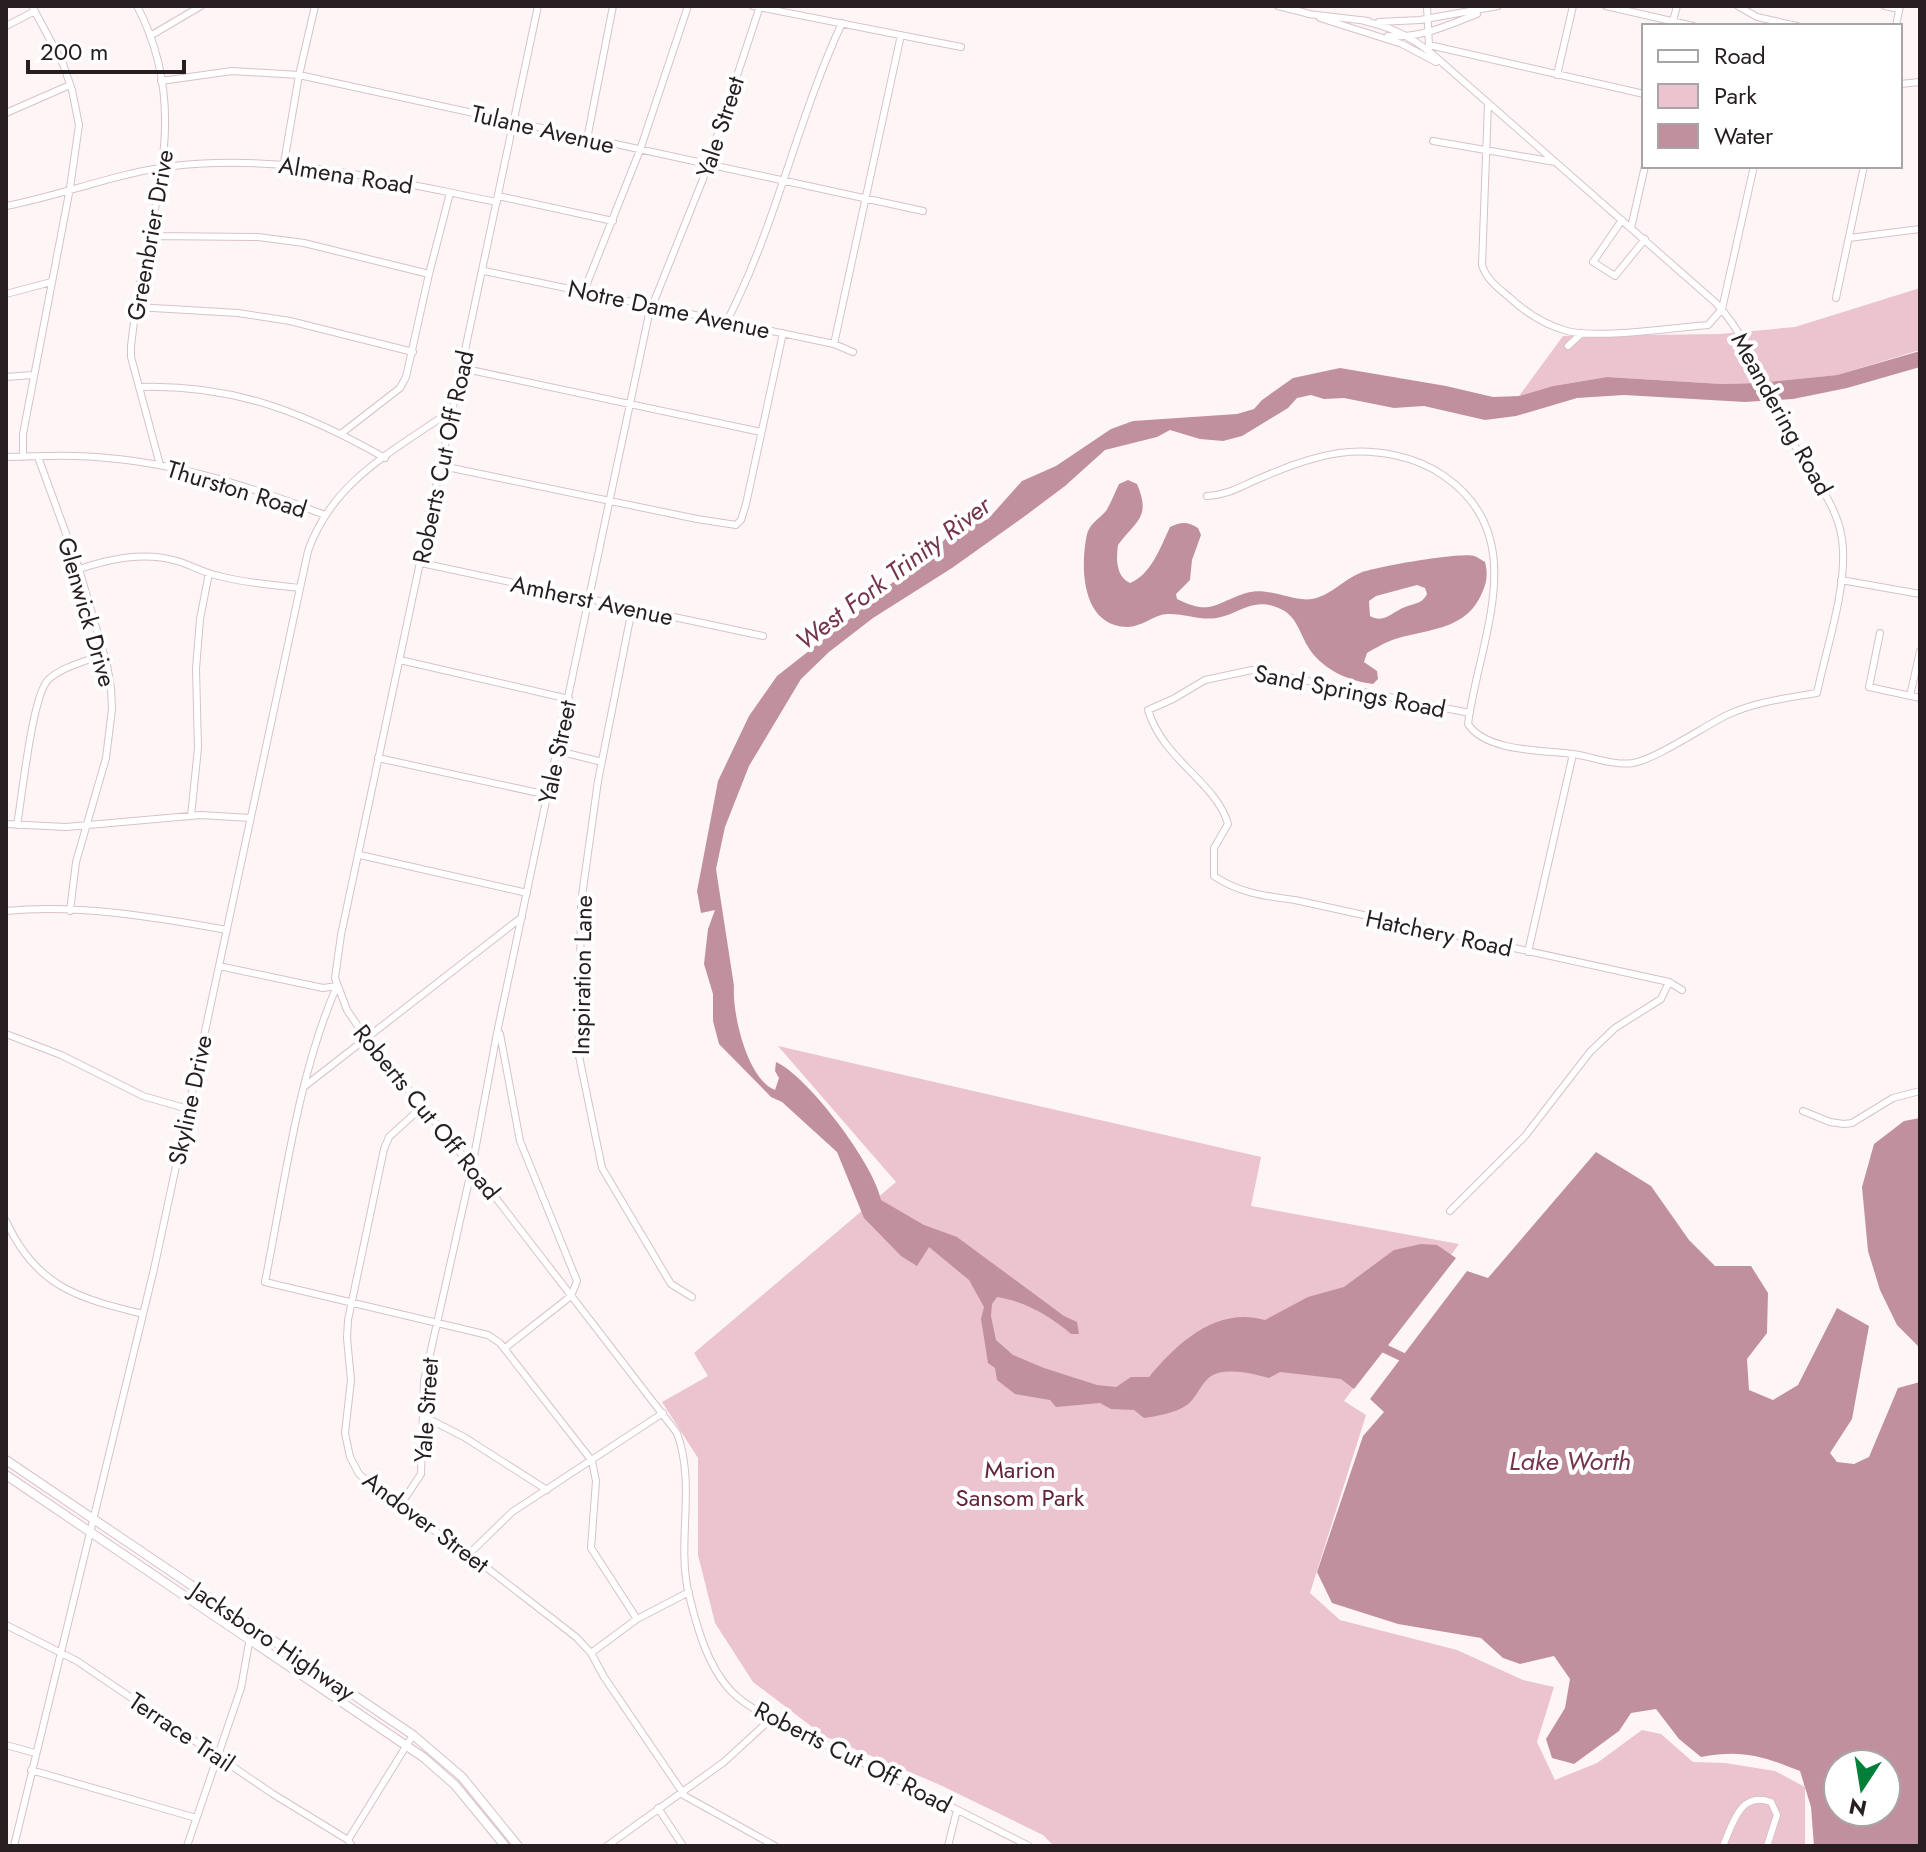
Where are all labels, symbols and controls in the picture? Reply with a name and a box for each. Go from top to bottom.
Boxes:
scale bar [28,24,184,74]
legend [1642,24,1902,168]
text: 200 m [40,34,108,69]
text: Road [1714,38,1766,73]
street label: Yale Street [687,71,753,182]
text: Park [1714,78,1757,113]
street label: Tulane Avenue [468,96,618,162]
text: Water [1714,118,1774,153]
street label: Greenbrier Drive [118,147,182,323]
street label: Almena Road [276,147,416,203]
street label: Notre Dame Avenue [565,270,773,348]
street label: Meandering Road [1723,326,1841,502]
street label: Roberts Cut Off Road [403,347,483,567]
street label: Thurston Road [163,451,311,527]
water label: West Fork Trinity River [787,486,1000,659]
street label: Glenwick Drive [49,533,125,691]
street label: Amherst Avenue [508,566,676,634]
street label: Sand Springs Road [1251,655,1449,727]
street label: Yale Street [529,697,585,807]
street label: Inspiration Lane [563,895,601,1055]
street label: Hatchery Road [1362,900,1516,966]
street label: Roberts Cut Off Road [345,1017,509,1207]
street label: Skyline Drive [159,1032,221,1168]
street label: Yale Street [405,1356,447,1464]
water label: Lake Worth [1509,1442,1631,1480]
park label: Marion Sansom Park [956,1452,1085,1515]
street label: Andover Street [356,1463,497,1581]
street label: Jacksboro Highway [181,1571,363,1709]
street label: Terrace Trail [122,1684,242,1780]
street label: Roberts Cut Off Road [748,1692,958,1822]
north arrow [1822,1748,1902,1828]
text: N [1846,1790,1870,1825]

